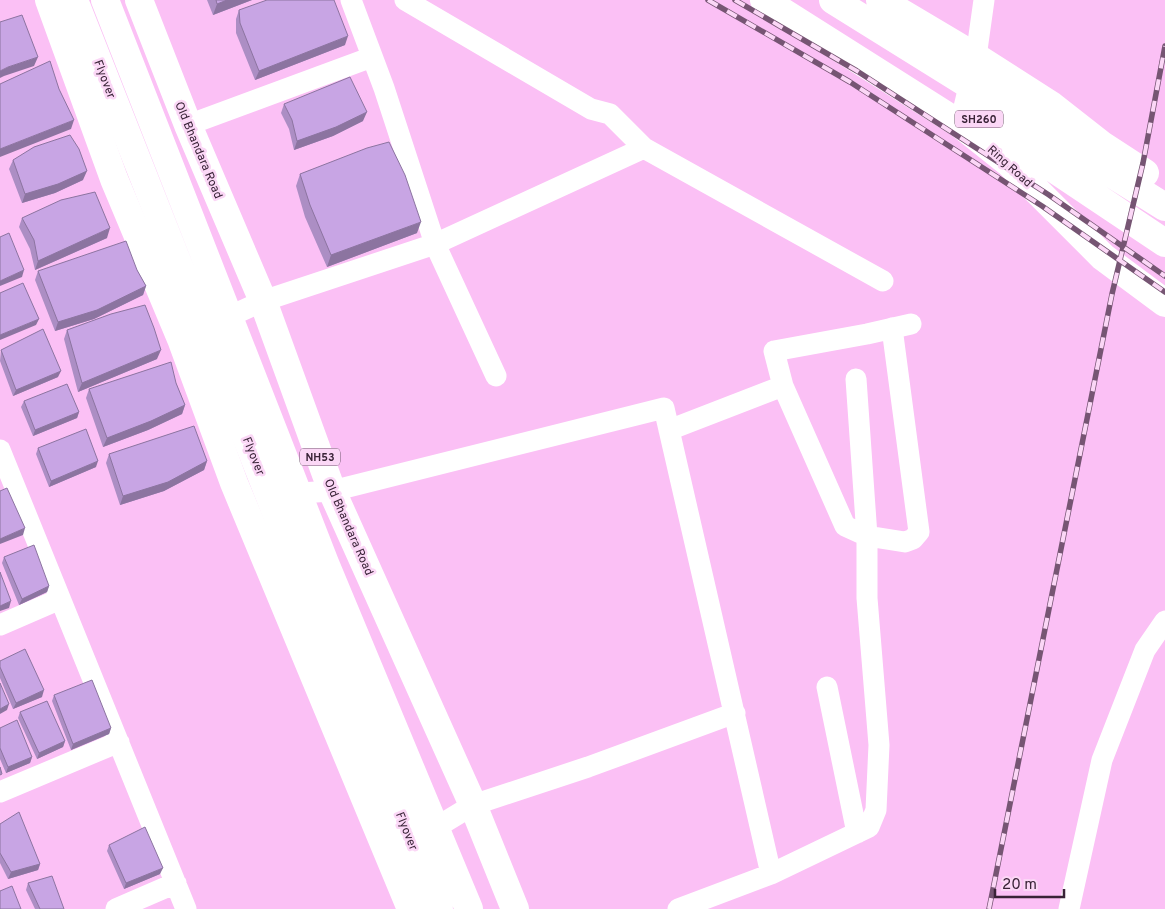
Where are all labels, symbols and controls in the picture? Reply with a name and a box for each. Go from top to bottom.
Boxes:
street label: Flyover [89,58,119,101]
street label: Old Bhandara Road [170,99,226,201]
road number: SH260 [955,110,1003,128]
street label: Ring Road [983,142,1035,191]
street label: Flyover [238,435,268,478]
road number: NH53 [300,448,340,466]
street label: Old Bhandara Road [320,477,377,578]
street label: Flyover [391,810,421,853]
scale bar [995,866,1064,898]
text: 20 m [1002,876,1037,895]

